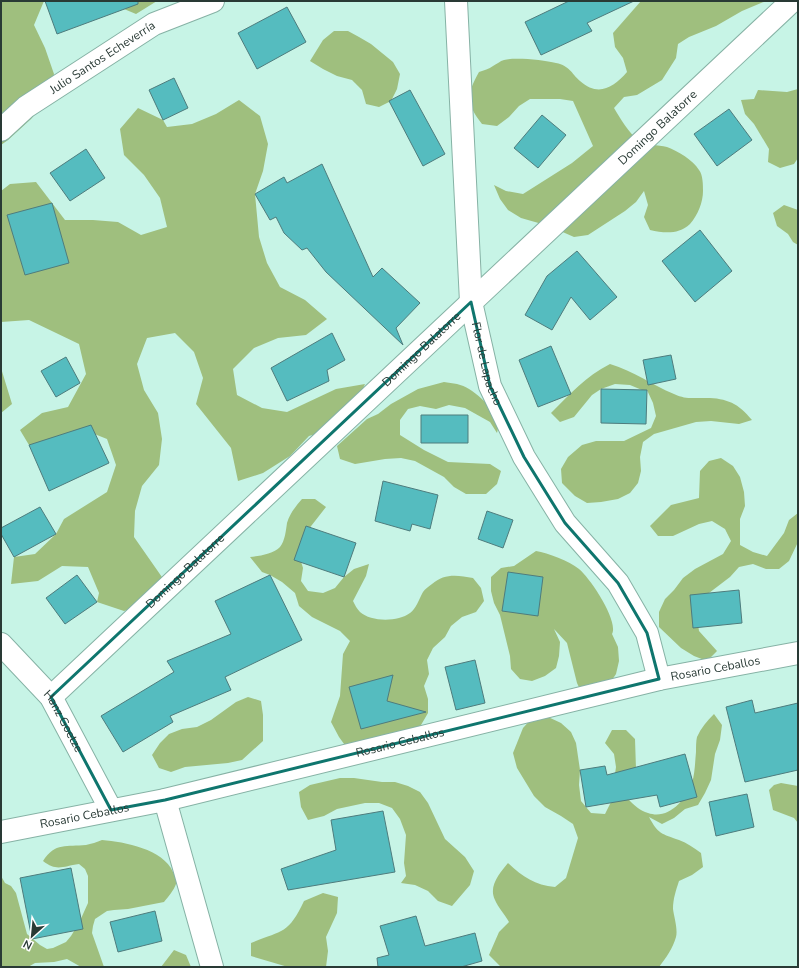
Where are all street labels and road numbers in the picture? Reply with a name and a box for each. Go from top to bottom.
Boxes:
street label: Julio Santos Echeverría [46,17,158,98]
street label: Domingo Balatorre [615,86,700,168]
street label: Domingo Balatorre [378,308,464,390]
street label: Flor de Lapacho [468,320,506,408]
street label: Domingo Balatorre [142,530,228,612]
street label: Rosario Ceballos [669,652,762,685]
street label: Hanz Goetze [40,686,87,755]
street label: Rosario Ceballos [354,724,446,761]
street label: Rosario Ceballos [38,799,131,832]

